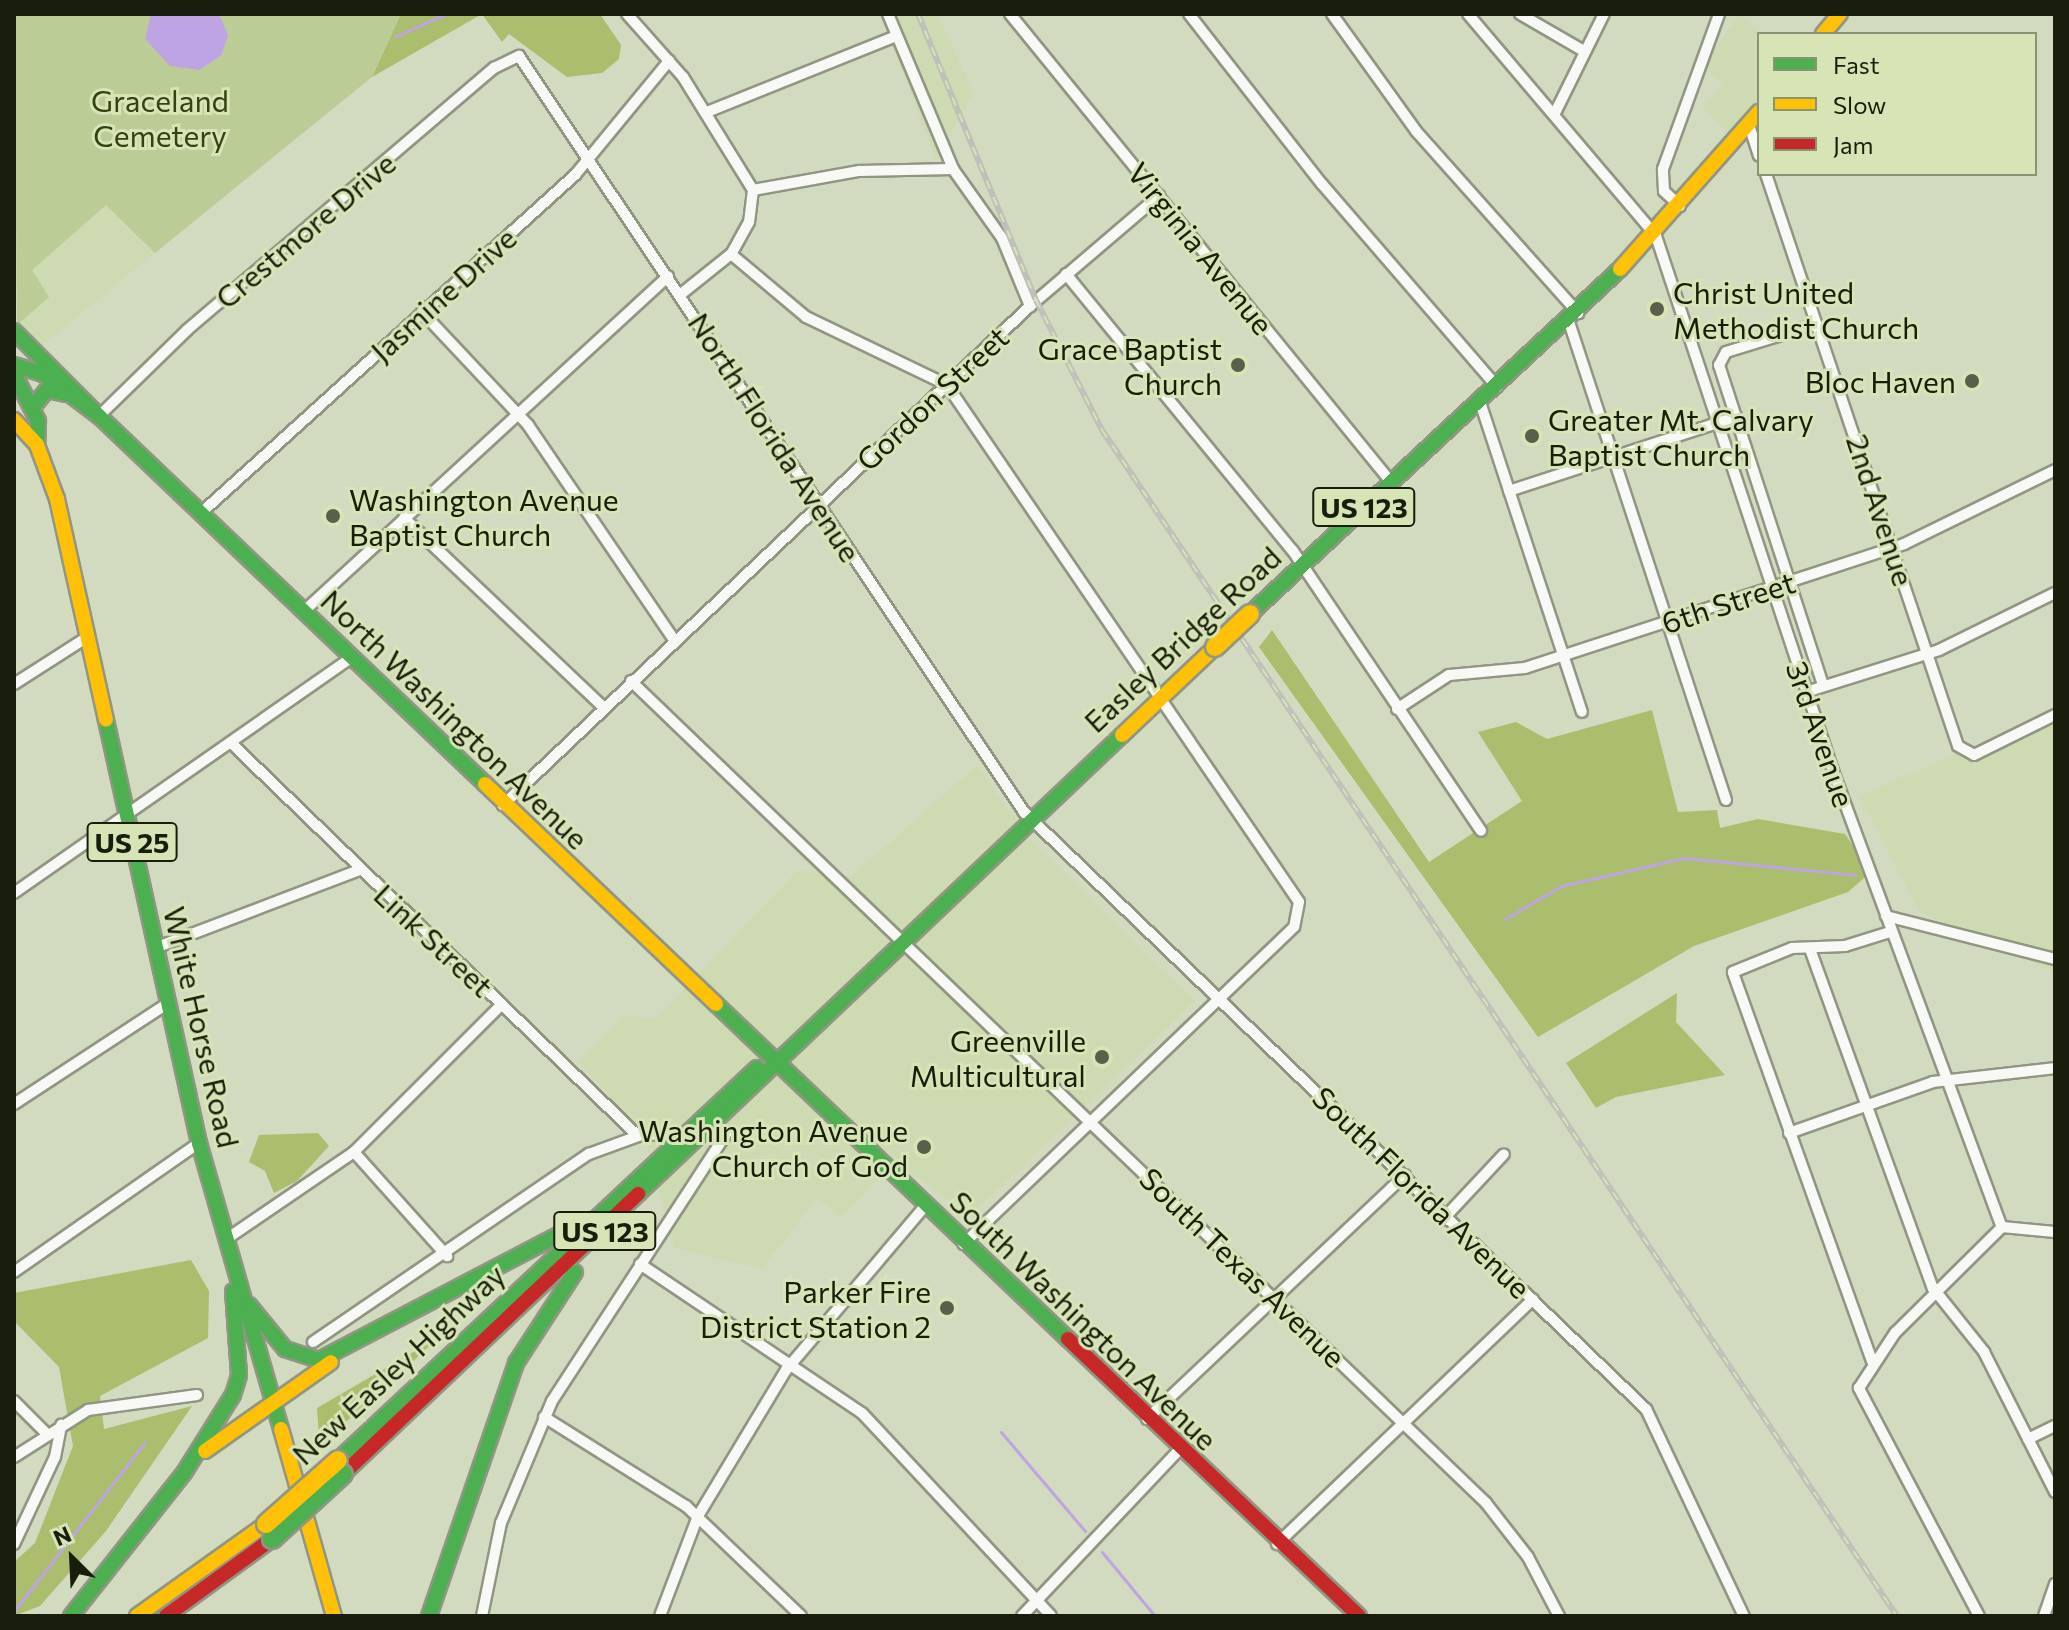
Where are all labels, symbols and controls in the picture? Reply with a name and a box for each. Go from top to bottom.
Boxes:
legend [1757,32,2037,176]
text: Fast [1833,50,1880,79]
park label: Graceland Cemetery [91,82,229,152]
text: Slow [1833,90,1886,119]
text: Jam [1833,130,1873,159]
street label: Crestmore Drive [208,144,402,316]
street label: Virginia Avenue [1121,155,1281,341]
street label: Jasmine Drive [363,219,523,369]
place label: Christ United Methodist Church [1673,274,1919,344]
marker: Christ United Methodist Church [1648,300,1666,318]
street label: North Florida Avenue [681,306,869,568]
street label: Gordon Street [849,319,1015,477]
place label: Grace Baptist Church [1038,330,1222,400]
marker: Grace Baptist Church [1229,356,1247,374]
place label: Bloc Haven [1805,363,1956,399]
marker: Bloc Haven [1963,372,1981,390]
place label: Greater Mt. Calvary Baptist Church [1548,401,1814,472]
marker: Greater Mt. Calvary Baptist Church [1523,427,1541,445]
street label: 2nd Avenue [1840,430,1922,590]
place label: Washington Avenue Baptist Church [349,481,619,552]
road number: US 123 [1312,483,1416,531]
marker: Washington Avenue Baptist Church [324,507,342,525]
street label: Easley Bridge Road [1076,539,1288,739]
street label: 6th Street [1657,564,1799,640]
street label: North Washington Avenue [314,582,596,856]
street label: 3rd Avenue [1779,656,1863,812]
road number: US 25 [86,818,178,866]
street label: Link Street [367,876,501,1004]
street label: White Horse Road [157,903,247,1151]
place label: Greenville Multicultural [910,1022,1086,1092]
marker: Greenville Multicultural [1093,1048,1111,1066]
street label: South Florida Avenue [1306,1079,1538,1305]
place label: Washington Avenue Church of God [638,1112,908,1182]
marker: Washington Avenue Church of God [915,1138,933,1156]
street label: South Texas Avenue [1133,1160,1353,1374]
street label: South Washington Avenue [943,1183,1225,1457]
road number: US 123 [553,1207,657,1255]
street label: New Easley Highway [284,1256,512,1472]
place label: Parker Fire District Station 2 [700,1273,931,1344]
marker: Parker Fire District Station 2 [938,1299,956,1317]
north arrow [32,1518,112,1598]
text: N [49,1520,75,1551]

